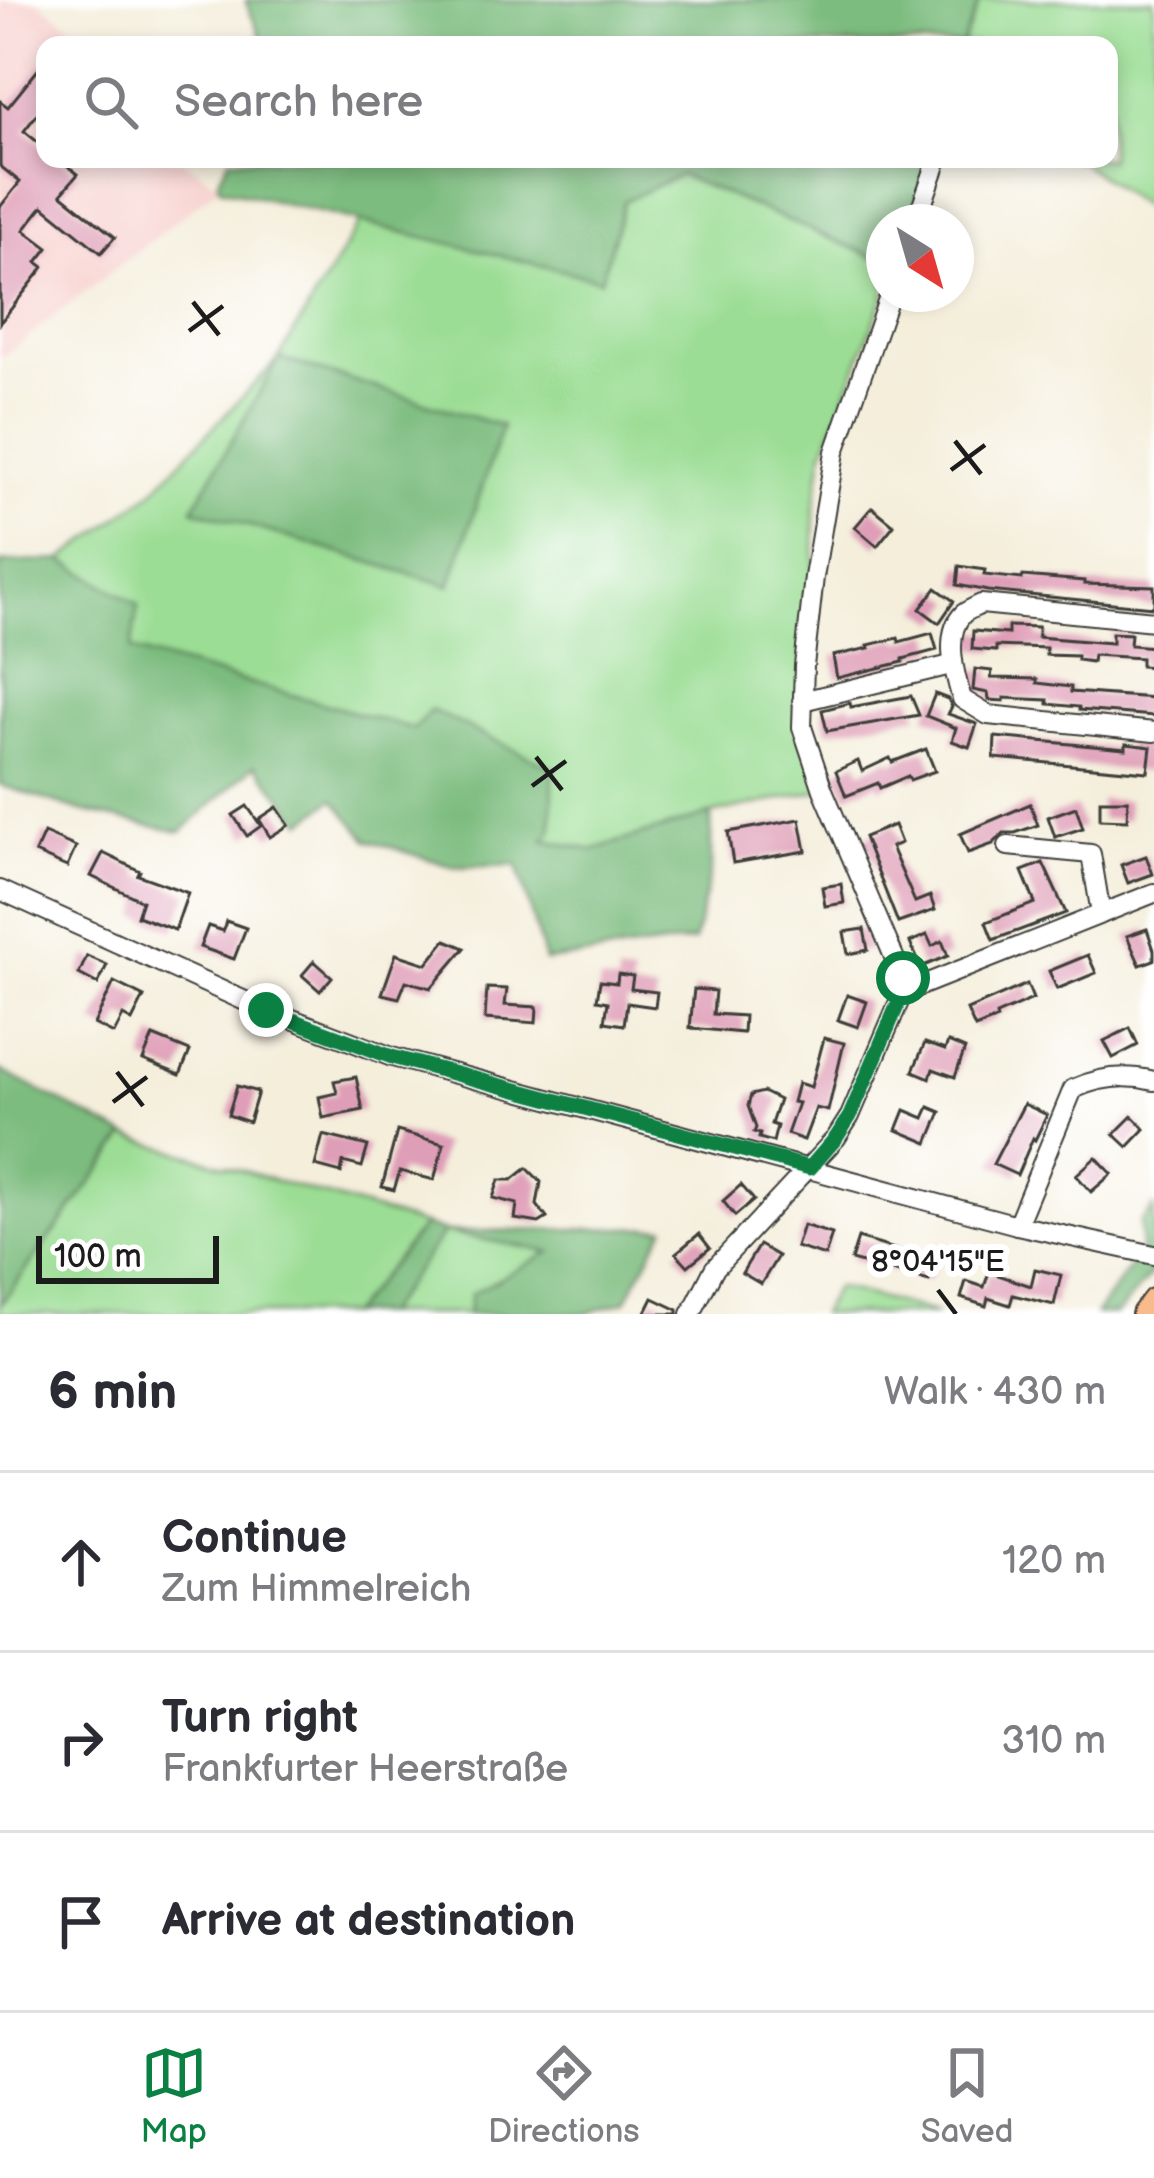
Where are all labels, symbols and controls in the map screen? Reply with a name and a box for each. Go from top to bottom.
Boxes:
search box [36,36,1118,168]
icon: search [78,69,144,135]
text: Search here [174,75,423,130]
north arrow [866,204,974,312]
route start [876,951,930,1005]
route end [239,983,293,1037]
scale bar [36,1230,219,1283]
text: 100 m [54,1237,142,1277]
text: 8°04'15"E [871,1244,1005,1280]
text: 6 min [48,1362,177,1423]
text: Walk · 430 m [884,1369,1106,1416]
text: Continue [162,1511,347,1566]
icon: ahead [48,1529,114,1595]
text: 120 m [1002,1538,1106,1585]
text: Zum Himmelreich [162,1566,471,1613]
text: Turn right [162,1691,358,1746]
icon: right [48,1709,114,1775]
text: 310 m [1001,1718,1106,1765]
text: Frankfurter Heerstraße [162,1746,568,1793]
icon: arrive [48,1889,114,1955]
text: Arrive at destination [162,1894,575,1949]
tab: Map [141,2040,207,2152]
tab: Directions [488,2040,640,2152]
tab: Saved [921,2040,1013,2152]

